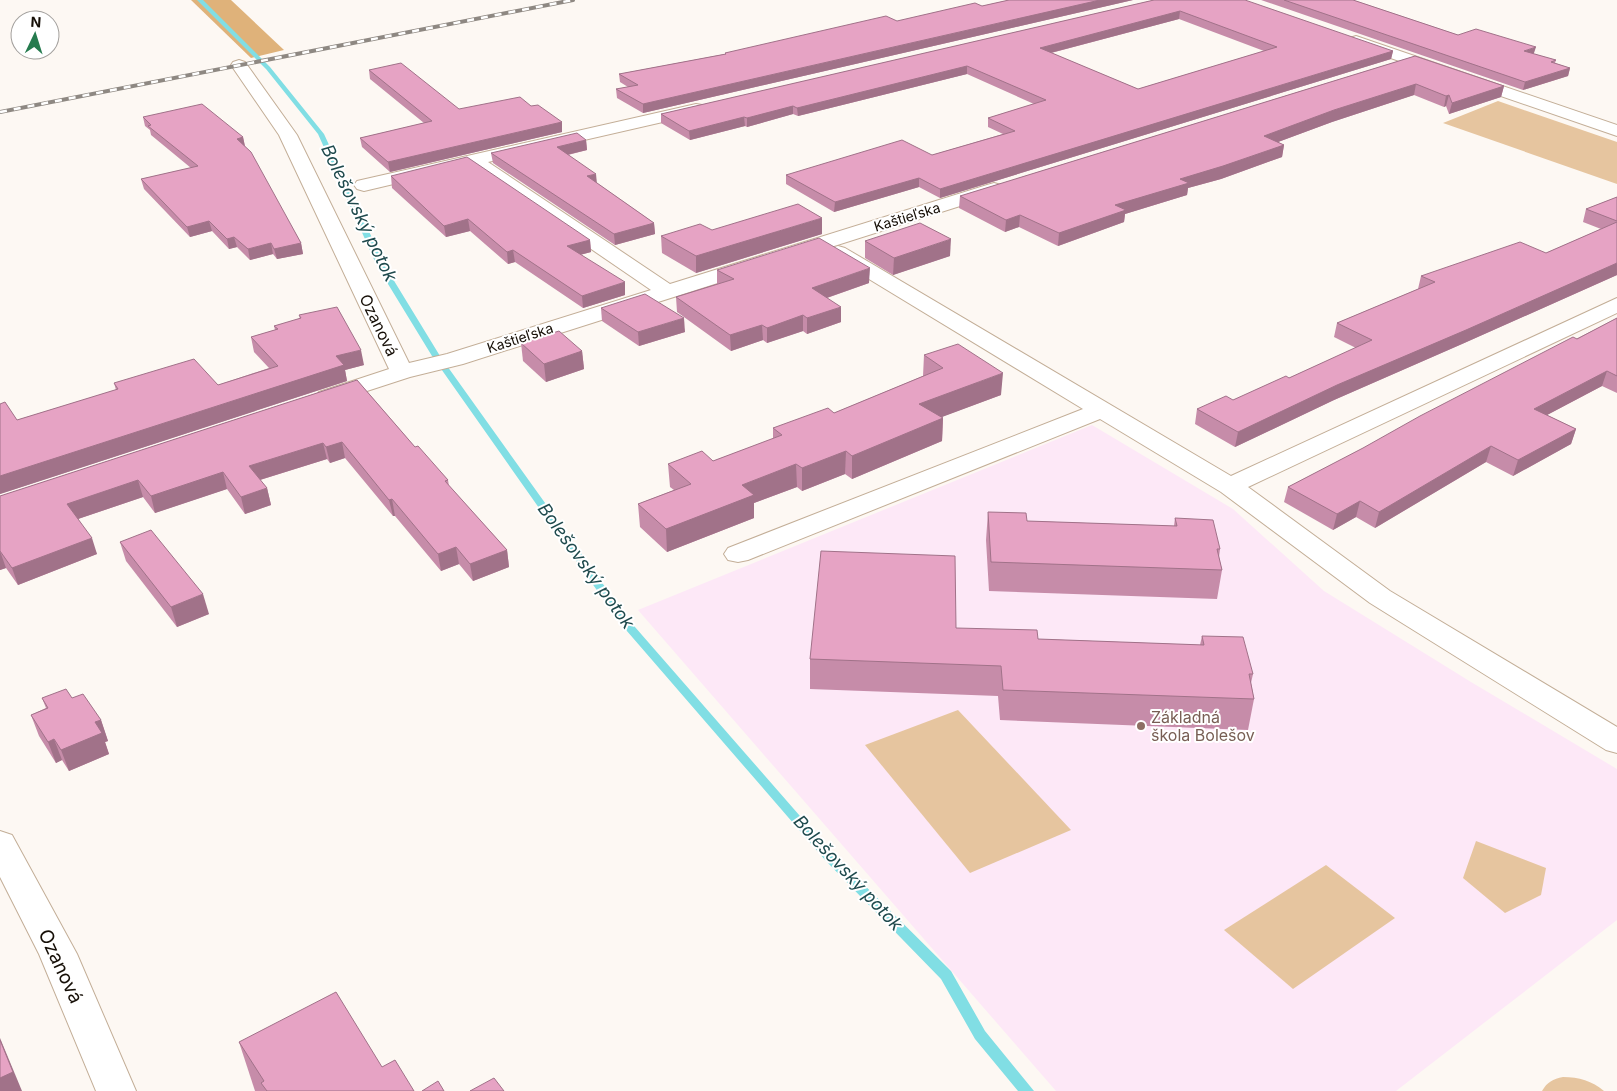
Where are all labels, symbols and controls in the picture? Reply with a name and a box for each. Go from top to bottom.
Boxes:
north arrow [10,10,60,60]
text: N [30,13,42,30]
water label: Bolešovský potok [317,141,402,286]
street label: Kaštieľska [872,198,942,235]
street label: Ozanová [355,291,403,359]
street label: Kaštieľska [485,319,555,356]
water label: Bolešovský potok [534,499,640,634]
place label: Základná škola Bolešov [1151,707,1255,745]
marker: Základná škola Bolešov [1135,720,1147,732]
water label: Bolešovský potok [789,811,908,936]
street label: Ozanová [33,925,88,1007]

